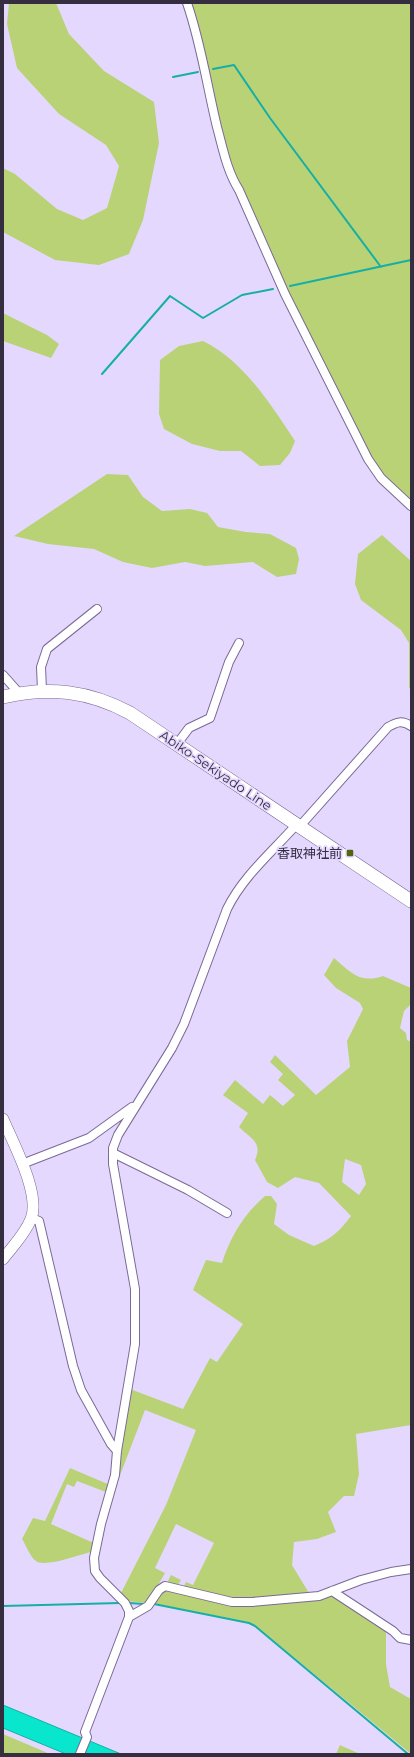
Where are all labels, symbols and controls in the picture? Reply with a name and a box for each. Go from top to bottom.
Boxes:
street label: Abiko-Sekiyado Line [157,727,275,814]
place label: 香取神社前 [277,845,342,861]
marker: 香取神社前 [345,848,355,858]

